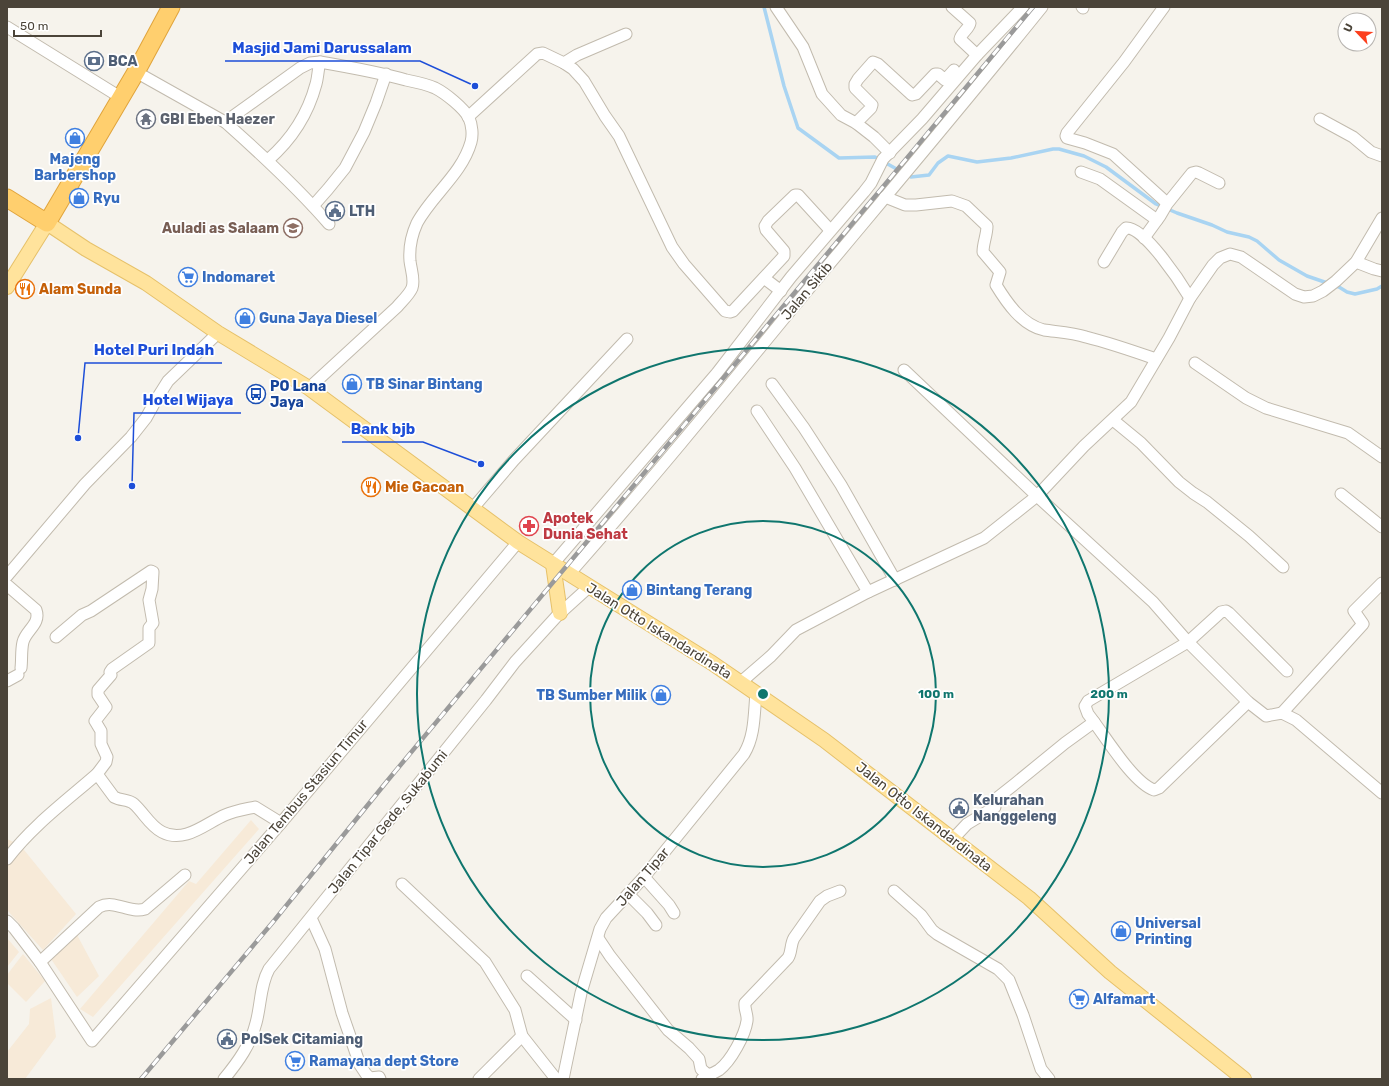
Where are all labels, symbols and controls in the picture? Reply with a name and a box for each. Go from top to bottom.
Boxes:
scale bar [14,12,101,38]
north arrow [1337,12,1377,52]
text: 50 m [20,19,48,33]
text: U [1341,22,1356,34]
callout: Masjid Jami Darussalam [225,34,420,61]
text: Masjid Jami Darussalam [232,39,412,57]
bank icon: BCA [83,50,105,72]
place label: BCA [108,53,138,70]
temple icon: GBI Eben Haezer [135,108,157,130]
place label: GBI Eben Haezer [160,111,275,128]
shop icon: Majeng Barbershop [64,127,86,149]
place label: Majeng Barbershop [34,151,116,184]
shop icon: Ryu [68,187,90,209]
place label: Ryu [93,190,120,207]
public building icon: LTH [324,200,346,222]
place label: LTH [349,203,375,220]
school or university icon: Auladi as Salaam [282,217,304,239]
place label: Auladi as Salaam [162,220,279,237]
street label: Jalan Sikib [778,258,836,324]
supermarket icon: Indomaret [177,266,199,288]
place label: Indomaret [202,269,276,286]
restaurant icon: Alam Sunda [14,278,36,300]
place label: Alam Sunda [39,281,121,298]
shop icon: Guna Jaya Diesel [234,307,256,329]
place label: Guna Jaya Diesel [259,310,377,327]
callout: Hotel Puri Indah [85,336,222,363]
text: Hotel Puri Indah [94,341,214,359]
shop icon: TB Sinar Bintang [341,373,363,395]
place label: TB Sinar Bintang [366,376,483,393]
place label: PO Lana Jaya [270,378,326,411]
bus stop icon: PO Lana Jaya [245,383,267,405]
callout: Hotel Wijaya [134,386,241,413]
text: Hotel Wijaya [143,391,234,409]
callout: Bank bjb [342,415,423,442]
text: Bank bjb [351,420,415,438]
restaurant icon: Mie Gacoan [360,476,382,498]
place label: Mie Gacoan [385,479,464,496]
place label: Apotek Dunia Sehat [543,510,628,543]
pharmacy icon: Apotek Dunia Sehat [518,515,540,537]
street label: Jalan Otto Iskandardinata [583,579,735,683]
shop icon: Bintang Terang [621,579,643,601]
place label: Bintang Terang [646,582,753,599]
shop icon: TB Sumber Milik [650,684,672,706]
place label: TB Sumber Milik [536,687,648,704]
centre of rings [756,687,770,701]
text: 100 m [918,687,954,701]
text: 200 m [1090,687,1128,701]
street label: Jalan Tembus Stasiun Timur [240,716,372,868]
street label: Jalan Tipar Gede, Sukabumi [325,747,451,897]
street label: Jalan Otto Iskandardinata [853,759,995,875]
place label: Kelurahan Nanggeleng [973,792,1057,825]
public building icon: Kelurahan Nanggeleng [948,797,970,819]
street label: Jalan Tipar [613,844,674,910]
place label: Universal Printing [1135,915,1201,948]
shop icon: Universal Printing [1110,920,1132,942]
supermarket icon: Alfamart [1068,988,1090,1010]
place label: Alfamart [1093,991,1156,1008]
public building icon: PolSek Citamiang [216,1028,238,1050]
place label: PolSek Citamiang [241,1031,363,1048]
supermarket icon: Ramayana dept Store [284,1050,306,1072]
place label: Ramayana dept Store [309,1053,459,1070]

